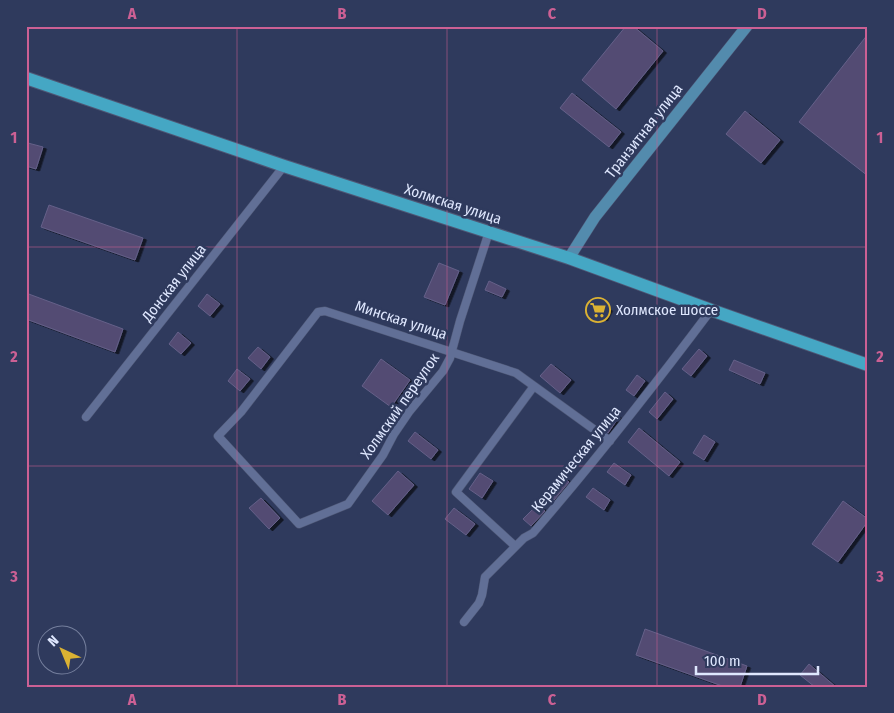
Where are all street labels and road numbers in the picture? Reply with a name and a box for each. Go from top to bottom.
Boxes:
street label: Транзитная улица [602,80,686,182]
street label: Холмская улица [402,180,504,228]
street label: Донская улица [138,241,210,326]
street label: Минская улица [353,297,449,343]
street label: Холмский переулок [357,350,443,462]
street label: Керамическая улица [528,402,624,516]

